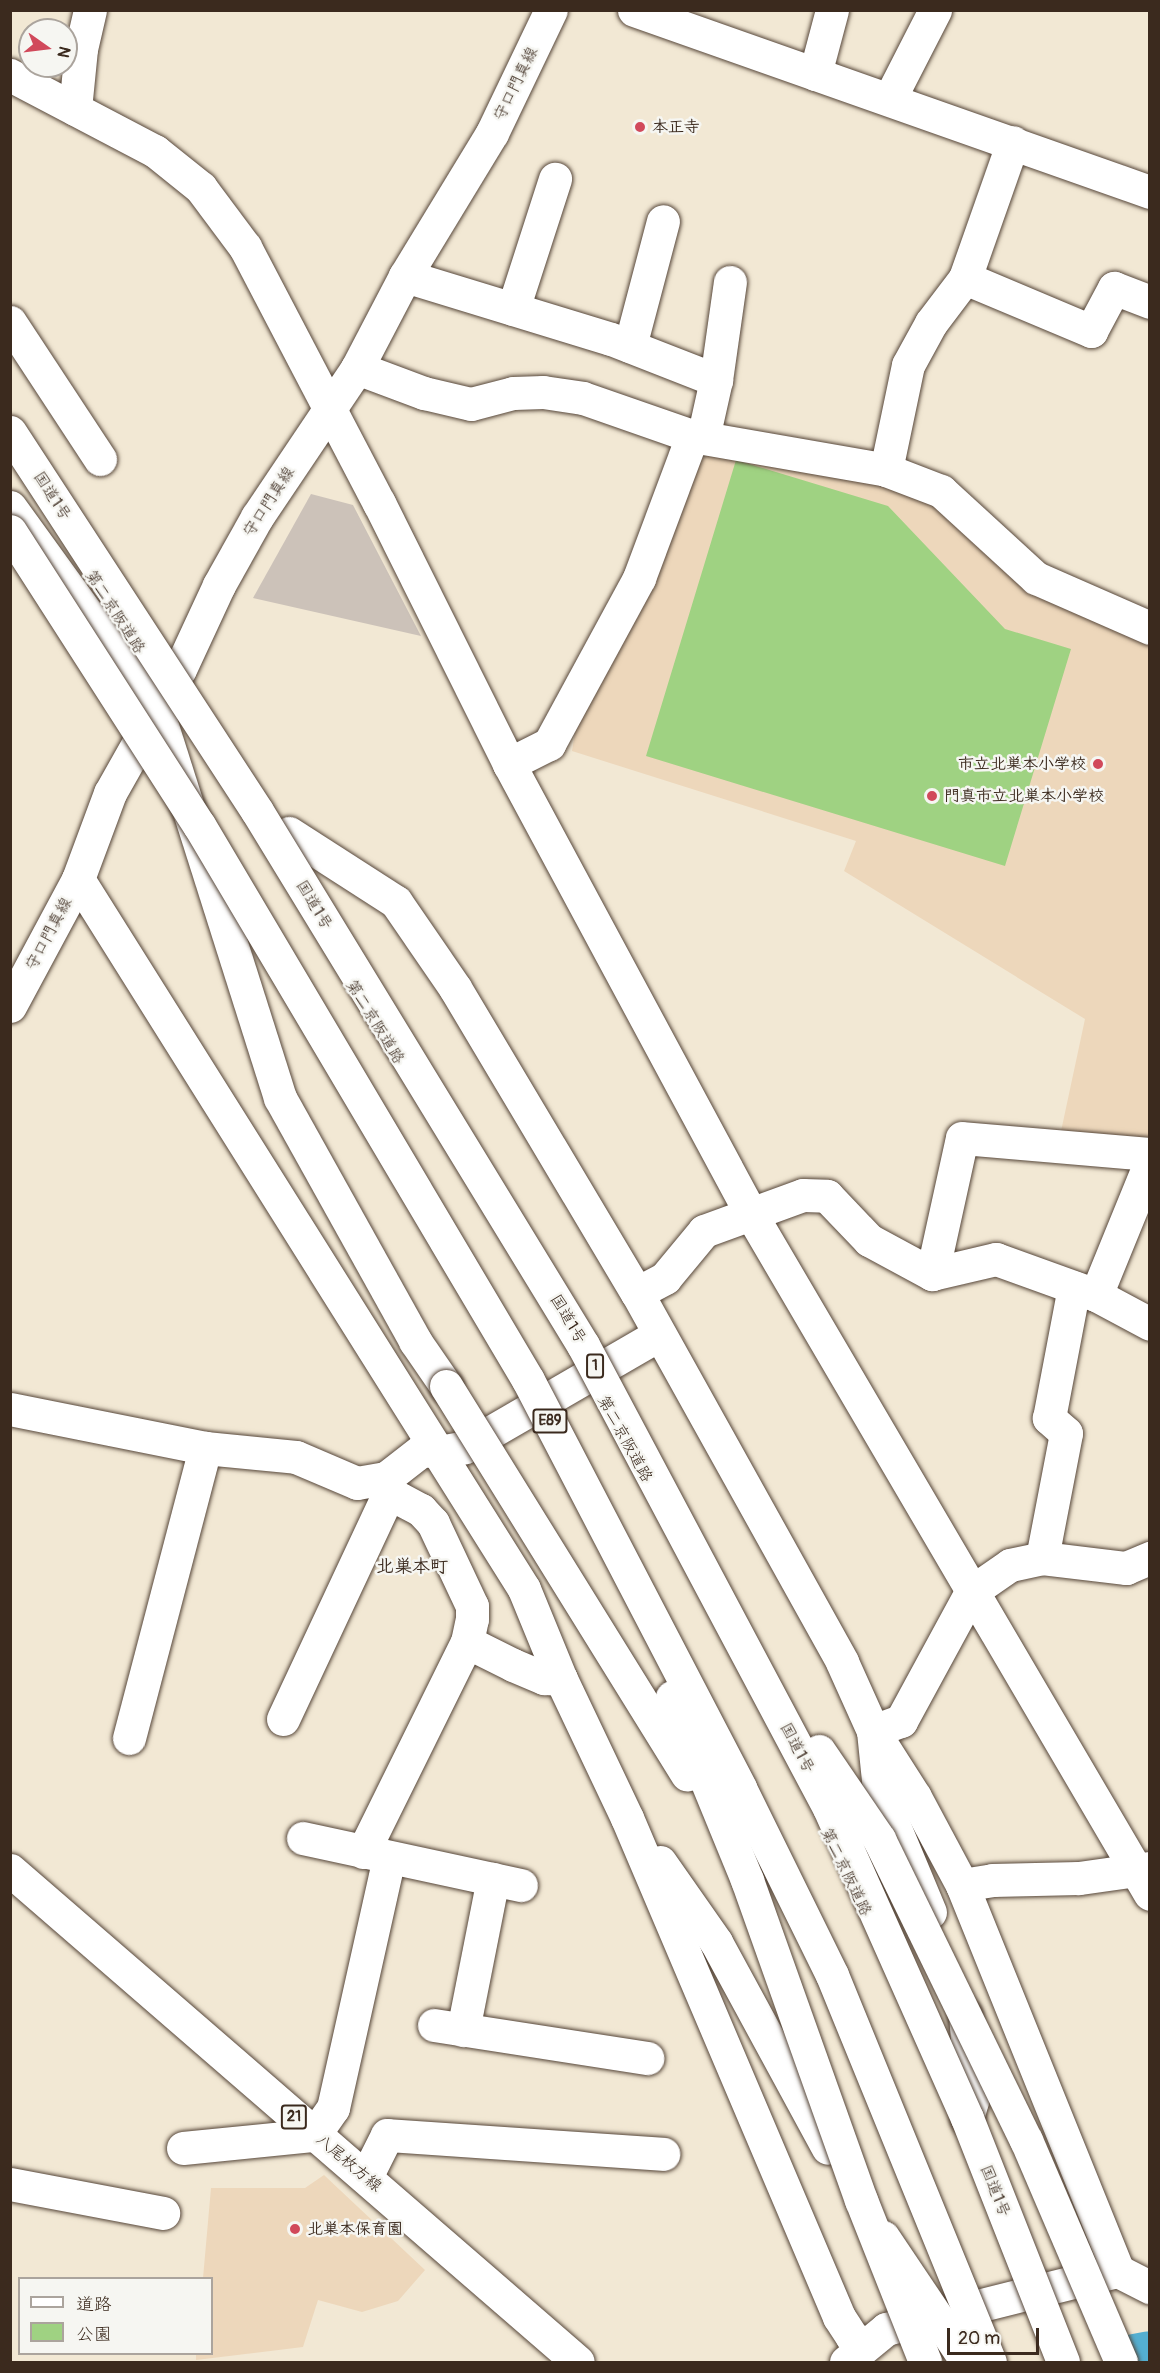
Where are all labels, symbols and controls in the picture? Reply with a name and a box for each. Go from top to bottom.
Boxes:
north arrow [18,18,78,78]
text: N [53,44,75,60]
street label: 守口門真線 [490,44,542,124]
place label: 本正寺 [652,117,700,137]
marker: 本正寺 [633,120,647,134]
street label: 守口門真線 [239,463,299,541]
street label: 国道1号 [29,468,75,524]
street label: 第二京阪道路 [81,567,149,657]
place label: 市立北巣本小学校 [958,754,1086,774]
marker: 市立北巣本小学校 [1091,757,1105,771]
place label: 門真市立北巣本小学校 [944,786,1104,806]
marker: 門真市立北巣本小学校 [925,789,939,803]
street label: 国道1号 [292,877,336,933]
street label: 守口門真線 [22,894,76,974]
street label: 第二京阪道路 [341,976,409,1068]
street label: 国道1号 [546,1291,590,1347]
road number: 1 [586,1354,604,1378]
street label: 第二京阪道路 [593,1392,657,1486]
road number: E89 [532,1409,568,1433]
district label: 北巣本町 [376,1556,448,1578]
street label: 国道1号 [776,1720,818,1776]
street label: 第二京阪道路 [816,1825,876,1919]
road number: 21 [280,2105,308,2129]
street label: 八尾枚方線 [312,2130,386,2196]
street label: 国道1号 [976,2162,1014,2220]
place label: 北巣本保育園 [307,2219,403,2239]
marker: 北巣本保育園 [288,2222,302,2236]
legend [18,2277,213,2355]
text: 道路 [76,2293,112,2316]
scale bar [950,2316,1042,2354]
text: 公園 [76,2323,112,2346]
text: 20 m [958,2327,1000,2350]

